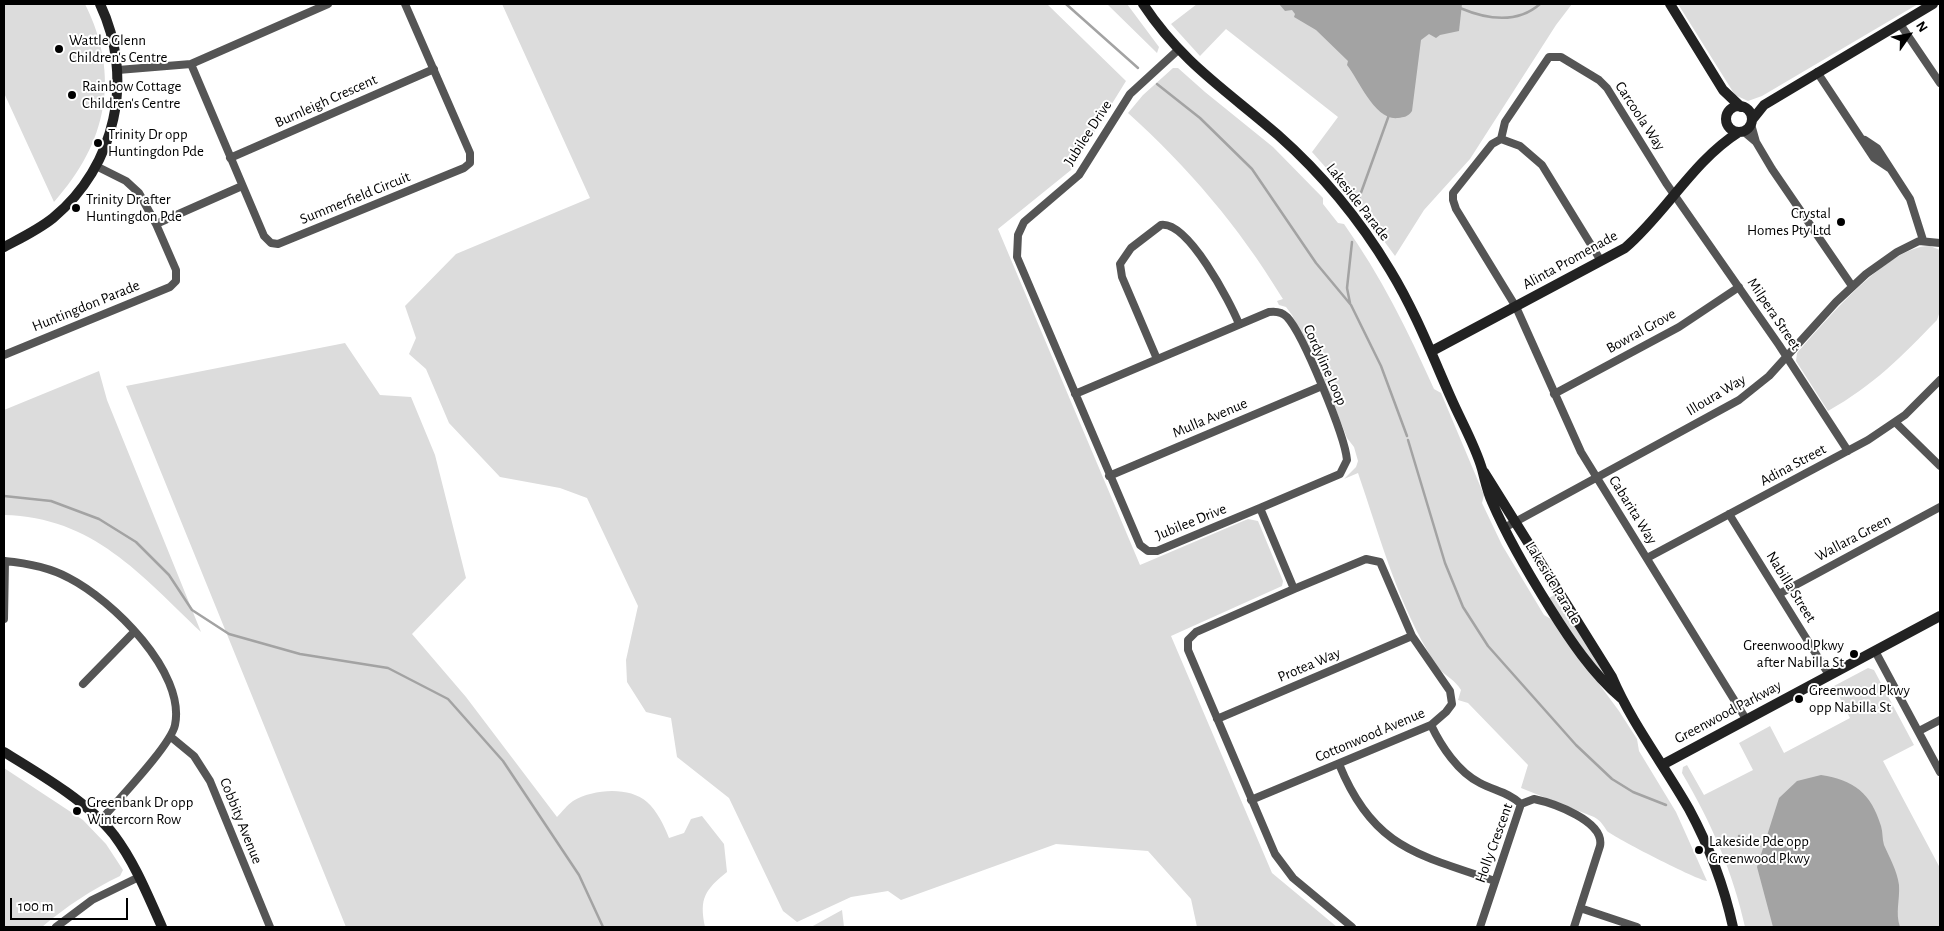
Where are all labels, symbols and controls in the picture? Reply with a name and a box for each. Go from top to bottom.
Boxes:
north arrow [1884,10,1934,60]
text: N [1913,19,1930,35]
place label: Wattle Glenn Children's Centre [69,31,167,66]
marker: Wattle Glenn Children's Centre [53,43,65,55]
street label: Burnleigh Crescent [272,70,380,132]
place label: Rainbow Cottage Children's Centre [82,77,181,112]
street label: Carcoola Way [1611,78,1669,154]
marker: Rainbow Cottage Children's Centre [66,89,78,101]
street label: Jubilee Drive [1060,97,1116,169]
place label: Trinity Dr opp Huntingdon Pde [108,125,204,160]
marker: Trinity Dr opp Huntingdon Pde [92,137,104,149]
street label: Lakeside Parade [1322,160,1394,244]
street label: Summerfield Circuit [297,168,413,228]
place label: Trinity Dr after Huntingdon Pde [86,190,182,225]
marker: Trinity Dr after Huntingdon Pde [70,202,82,214]
place label: Crystal Homes Pty Ltd [1747,204,1831,239]
marker: Crystal Homes Pty Ltd [1835,216,1847,228]
street label: Alinta Promenade [1519,226,1621,294]
street label: Milpera Street [1743,275,1805,353]
street label: Huntingdon Parade [30,276,142,336]
street label: Bowral Grove [1603,305,1679,357]
street label: Cordyline Loop [1299,322,1351,408]
street label: Illoura Way [1683,370,1749,420]
street label: Mulla Avenue [1170,394,1250,442]
street label: Adina Street [1757,440,1829,490]
street label: Cabarita Way [1605,472,1661,548]
street label: Jubilee Drive [1153,500,1229,544]
street label: Wallara Green [1812,511,1894,565]
street label: Lakeside Parade [1521,538,1585,628]
street label: Nabilla Street [1762,548,1820,626]
place label: Greenwood Pkwy after Nabilla St [1743,636,1844,671]
street label: Protea Way [1275,644,1343,686]
marker: Greenwood Pkwy after Nabilla St [1848,648,1860,660]
street label: Greenwood Parkway [1671,676,1785,748]
place label: Greenwood Pkwy opp Nabilla St [1809,681,1910,716]
marker: Greenwood Pkwy opp Nabilla St [1793,693,1805,705]
street label: Cottonwood Avenue [1312,704,1428,766]
street label: Cobbity Avenue [216,775,266,867]
place label: Greenbank Dr opp Wintercorn Row [87,793,193,828]
street label: Holly Crescent [1471,801,1517,885]
marker: Greenbank Dr opp Wintercorn Row [71,805,83,817]
place label: Lakeside Pde opp Greenwood Pkwy [1709,832,1810,867]
marker: Lakeside Pde opp Greenwood Pkwy [1693,844,1705,856]
scale bar [12,888,130,920]
text: 100 m [18,899,53,914]

